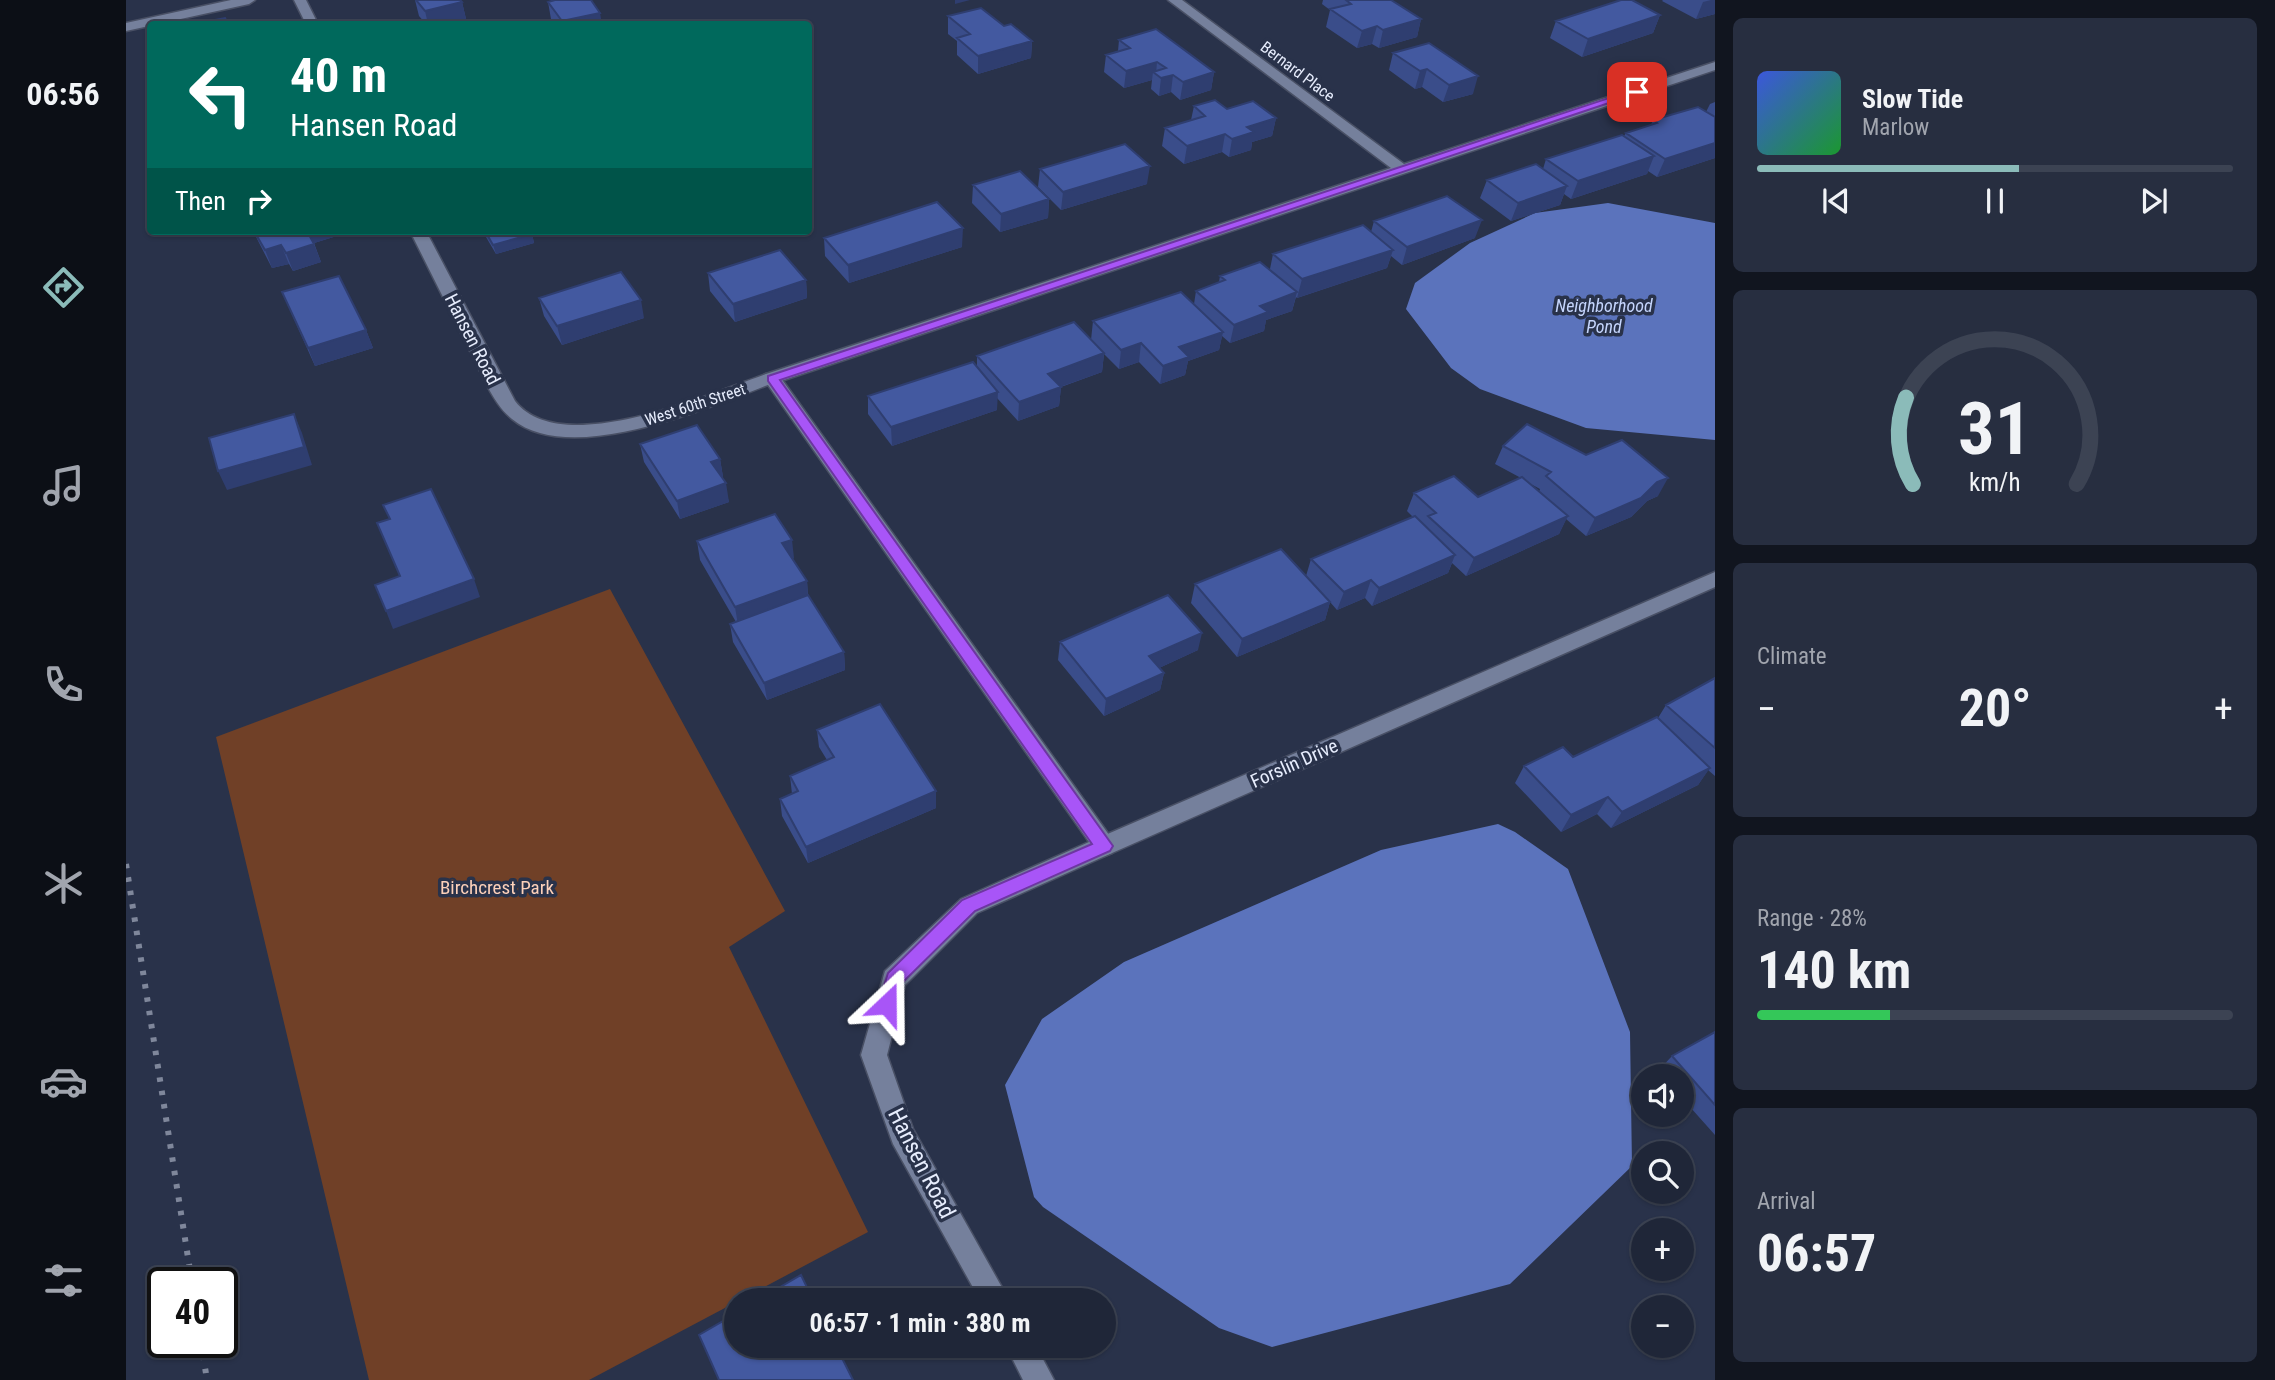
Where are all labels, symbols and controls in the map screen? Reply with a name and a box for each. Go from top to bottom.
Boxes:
street label: Bernard Place [1257,37,1339,105]
text: 40 m [290,47,387,104]
icon: left [175,49,266,140]
pin [1607,62,1667,122]
icon: arrive [1618,73,1656,111]
text: 06:56 [26,75,100,113]
text: Slow Tide [1862,84,1963,114]
text: Hansen Road [290,106,457,144]
text: Marlow [1862,114,1929,141]
icon: right [240,182,278,220]
icon: previous [1817,182,1855,220]
icon: pause [1976,182,2014,220]
icon: next [2135,182,2173,220]
text: Then [175,186,226,216]
icon: directions [39,263,88,312]
street label: Hansen Road [440,290,505,389]
water label: Neighborhood Pond [1555,295,1653,337]
street label: West 60th Street [642,379,748,430]
text: 31 [1958,386,2032,472]
icon: music [39,461,88,510]
text: km/h [1969,467,2021,496]
text: Climate [1757,643,1827,670]
icon: phone [39,660,88,709]
text: 20° [1959,678,2031,739]
text: − [1757,687,1776,731]
text: + [2214,687,2233,731]
street label: Forslin Drive [1247,734,1341,793]
icon: climate [39,859,88,908]
park label: Birchcrest Park [440,876,554,899]
text: Range · 28% [1757,905,1867,932]
text: 140 km [1757,940,1911,1001]
position arrow [850,967,924,1041]
icon: car [39,1057,88,1106]
map controls [1631,1064,1694,1358]
button: sound [1631,1064,1694,1127]
street label: Hansen Road [882,1104,961,1223]
button: search [1631,1141,1694,1204]
text: Arrival [1757,1188,1816,1215]
button: + [1631,1218,1694,1281]
text: 06:57 [1757,1223,1876,1284]
icon: filters [39,1256,88,1305]
speed limit sign: 40 [147,1267,238,1358]
button: − [1631,1295,1694,1358]
text: 06:57 · 1 min · 380 m [810,1308,1030,1338]

